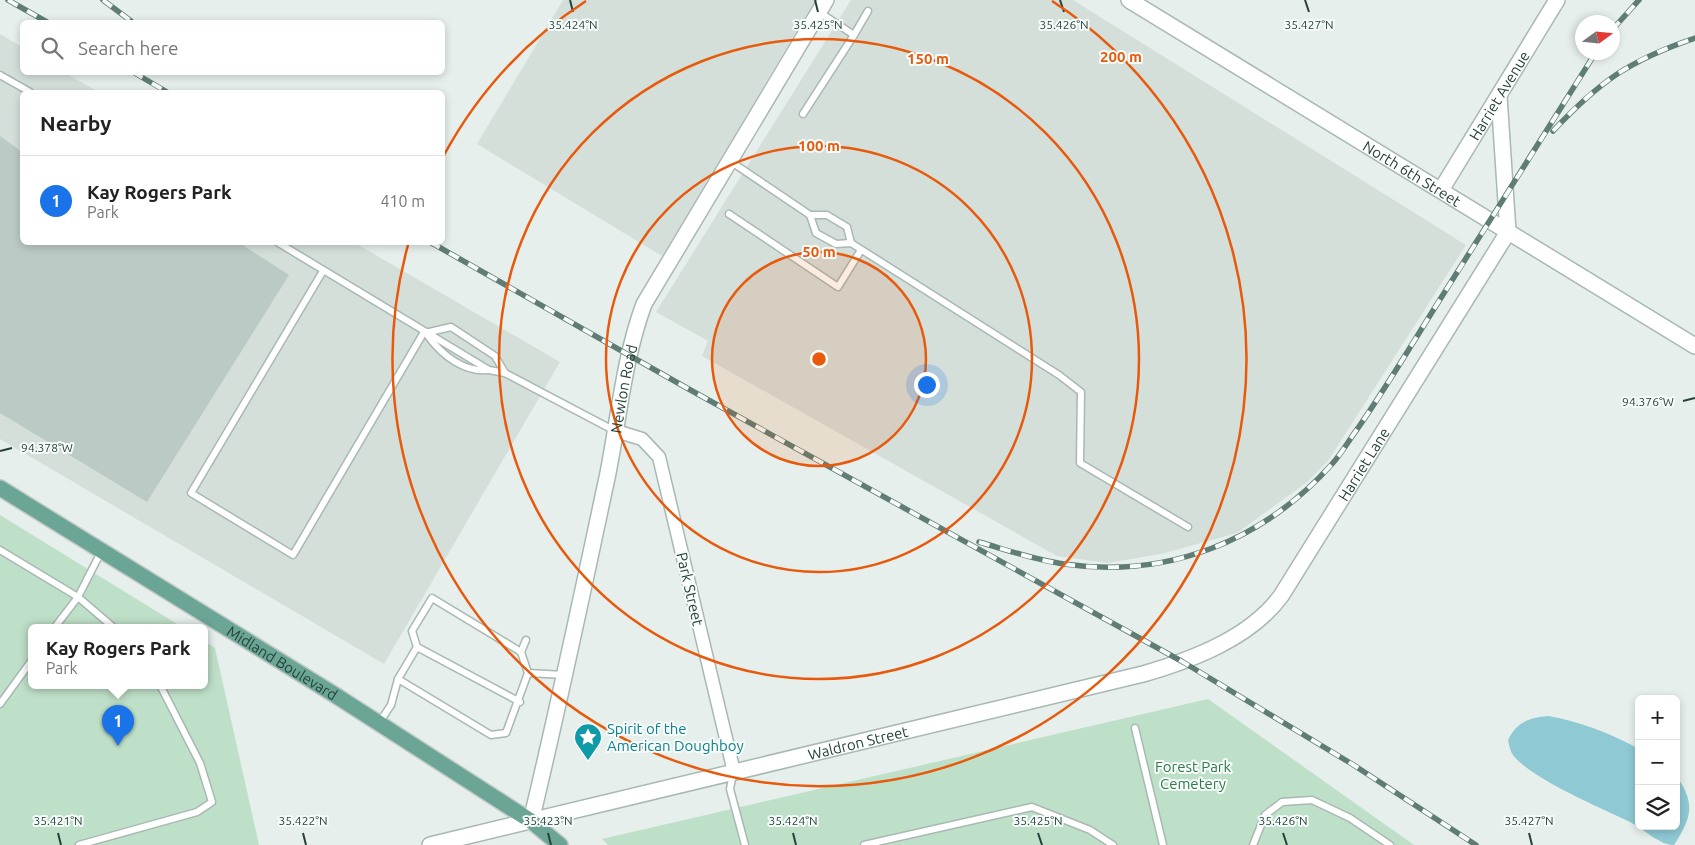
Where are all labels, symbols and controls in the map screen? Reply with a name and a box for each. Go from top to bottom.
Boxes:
north arrow [1575,15,1620,60]
text: 35.424°N [548,18,598,31]
text: 35.425°N [793,18,843,31]
text: 35.426°N [1039,18,1089,31]
text: 35.427°N [1284,18,1334,31]
search box [20,20,445,75]
icon: search [38,34,66,62]
text: Search here [78,37,178,59]
text: 200 m [1100,48,1142,65]
street label: Harriet Avenue [1465,48,1533,143]
text: 150 m [907,50,949,67]
text: Nearby [40,111,111,135]
text: 100 m [798,137,840,154]
street label: North 6th Street [1360,137,1464,210]
text: Kay Rogers Park [87,181,232,203]
text: 1 [51,192,61,210]
text: 410 m [380,192,425,210]
text: Park [87,203,119,221]
text: 50 m [802,243,836,260]
street label: Newlon Road [607,343,640,434]
centre of rings [810,350,828,368]
your location [914,372,940,398]
text: 94.376°W [1622,395,1674,408]
street label: Harriet Lane [1334,424,1392,504]
text: 94.378°W [21,441,73,454]
street label: Park Street [673,550,707,628]
street label: Midland Boulevard [224,622,341,703]
popup [28,624,208,689]
text: Kay Rogers Park [46,637,190,659]
text: Park [46,659,77,677]
map controls [1635,695,1680,830]
button: + [1635,695,1680,740]
pin: 1 [102,705,134,746]
place label: Spirit of the American Doughboy [607,720,744,754]
place icon: Spirit of the American Doughboy [573,722,603,761]
street label: Waldron Street [806,722,910,763]
button: − [1635,740,1680,785]
park label: Forest Park Cemetery [1155,758,1232,792]
button: layers [1635,785,1680,830]
text: 35.421°N [33,814,83,827]
text: 35.422°N [278,814,328,827]
text: 35.423°N [523,814,573,827]
text: 35.424°N [768,814,818,827]
text: 35.425°N [1013,814,1063,827]
text: 35.426°N [1258,814,1308,827]
text: 35.427°N [1504,814,1554,827]

